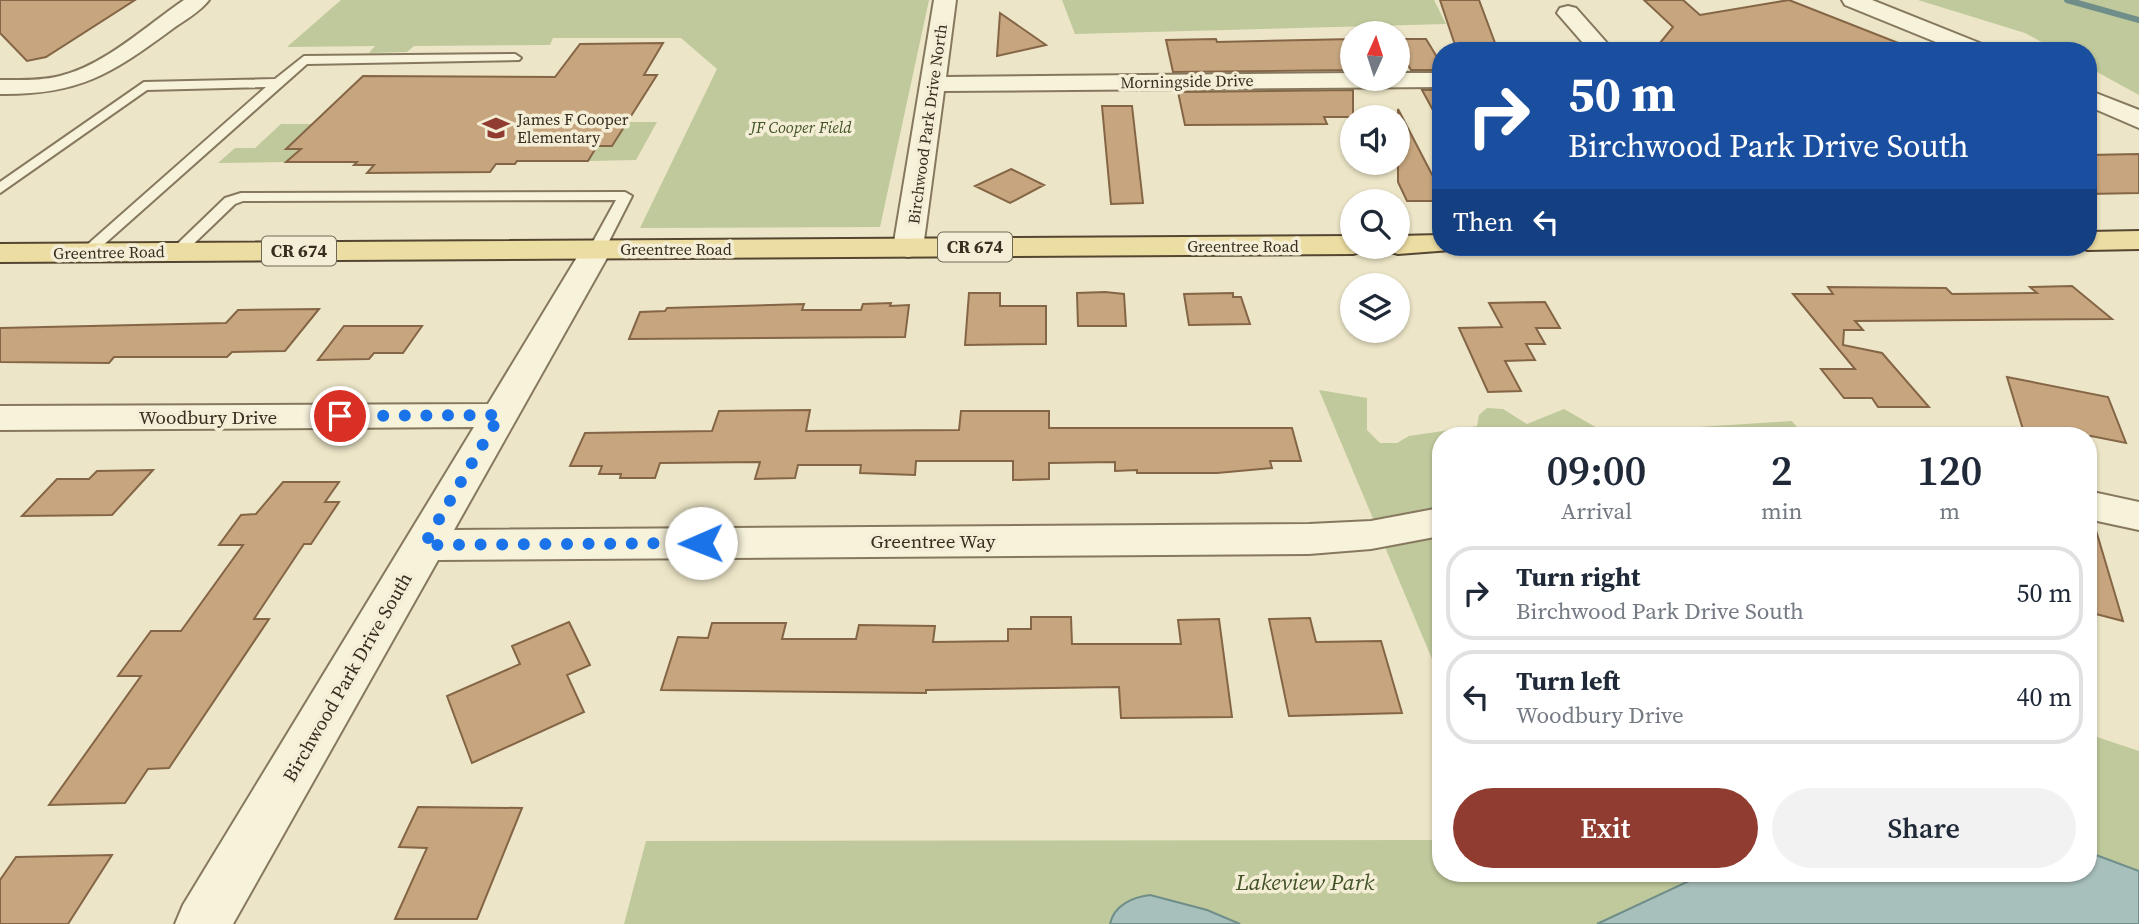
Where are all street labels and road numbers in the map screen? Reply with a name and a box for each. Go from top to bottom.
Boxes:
street label: Birchwood Park Drive North [902,22,952,225]
street label: Morningside Drive [1120,69,1254,93]
road number: CR 674 [938,232,1012,262]
street label: Greentree Road [1187,235,1299,257]
road number: CR 674 [262,236,336,265]
street label: Greentree Road [620,238,732,260]
street label: Greentree Road [53,240,165,264]
street label: Woodbury Drive [139,404,277,430]
street label: Greentree Way [870,528,996,554]
street label: Birchwood Park Drive South [276,567,418,787]

